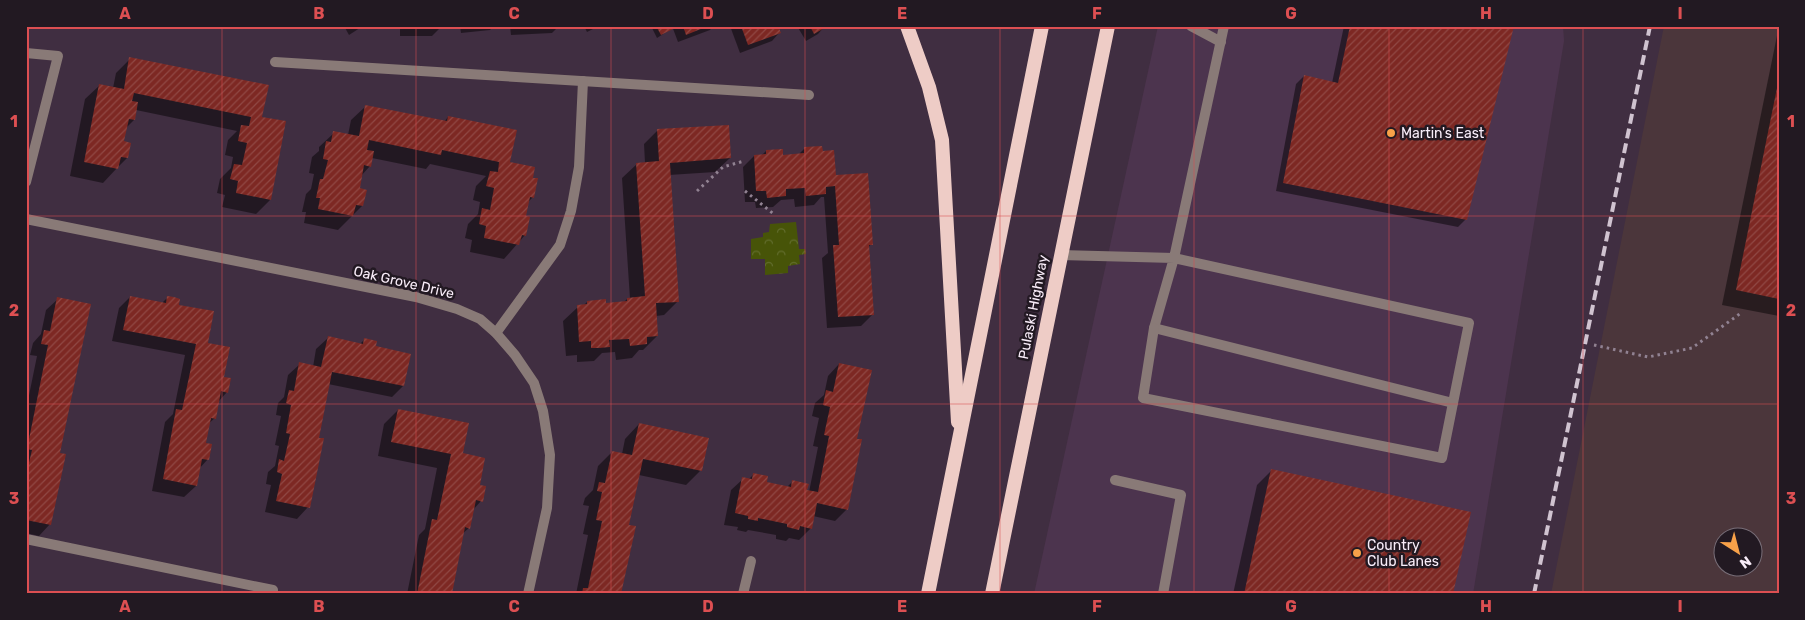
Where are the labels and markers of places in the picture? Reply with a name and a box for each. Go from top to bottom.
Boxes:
place label: Martin's East [1401,125,1485,142]
marker: Martin's East [1385,127,1397,139]
place label: Country Club Lanes [1367,537,1439,570]
marker: Country Club Lanes [1351,547,1363,559]

